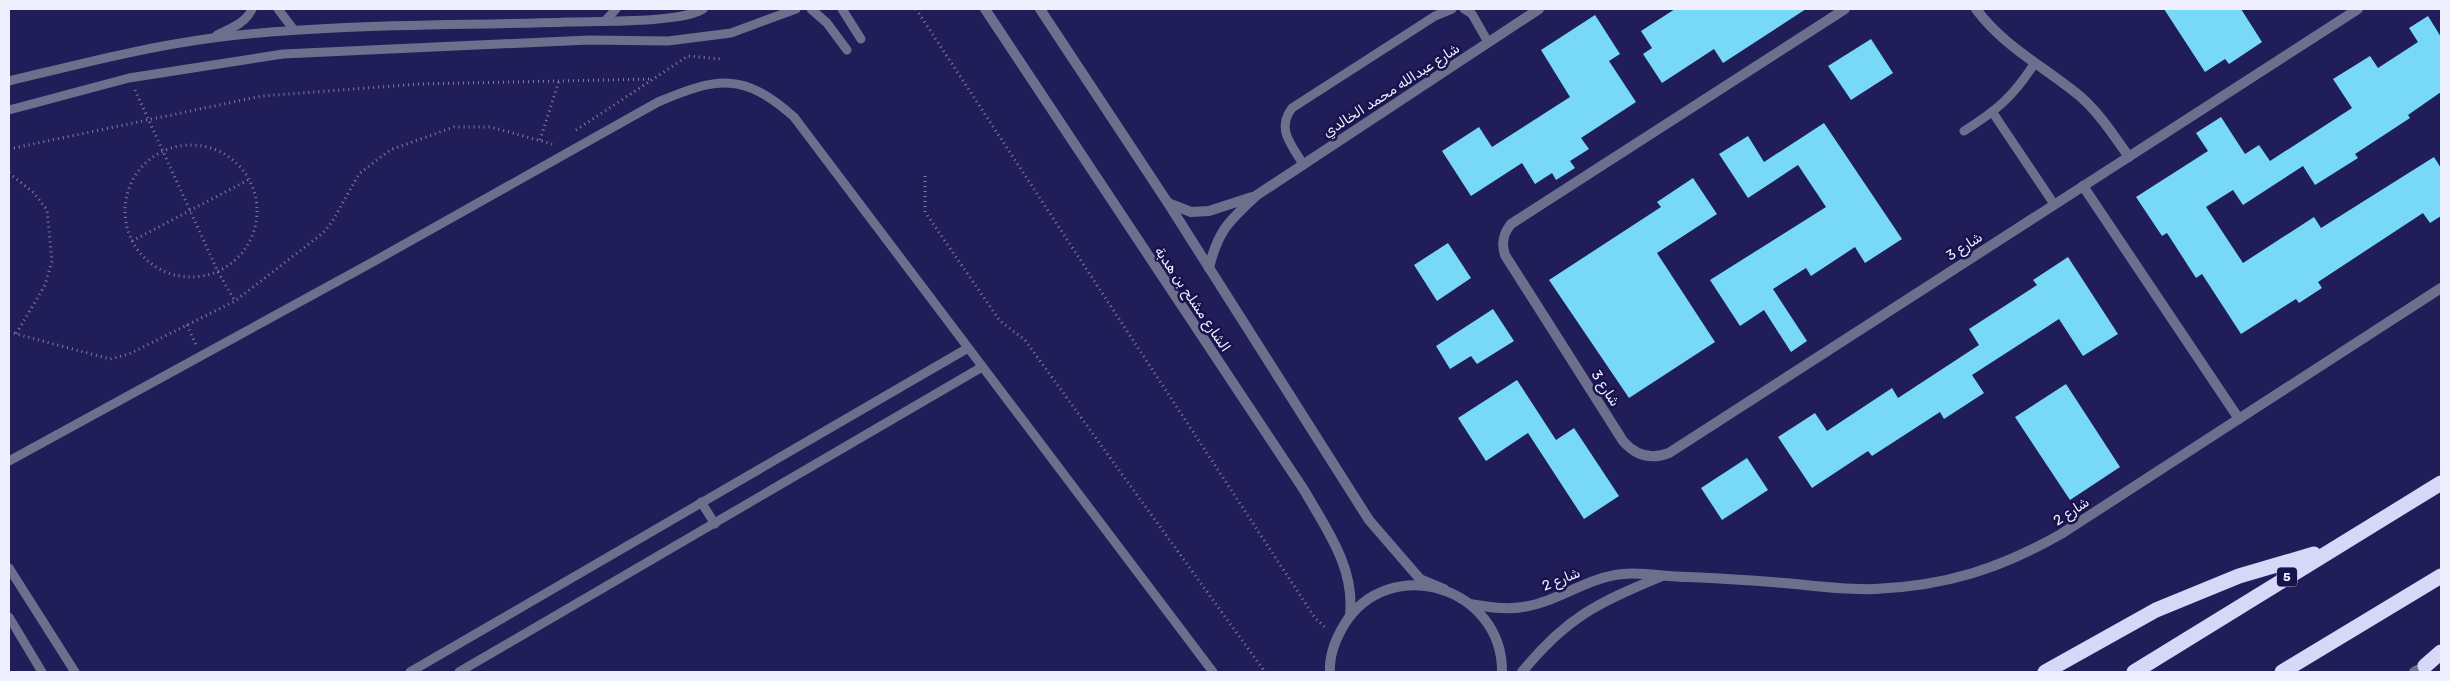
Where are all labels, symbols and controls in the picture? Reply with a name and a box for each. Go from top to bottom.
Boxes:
street label: شارع عبدالله محمد الخالدي [1320,40,1464,143]
street label: شارع 3 [1943,228,1987,266]
street label: الشارع مشلح بن هدبة [1149,243,1234,356]
street label: شارع 3 [1586,367,1624,411]
street label: شارع 2 [2050,494,2094,531]
street label: شارع 2 [1540,564,1583,597]
road number: 5 [2277,568,2297,586]

